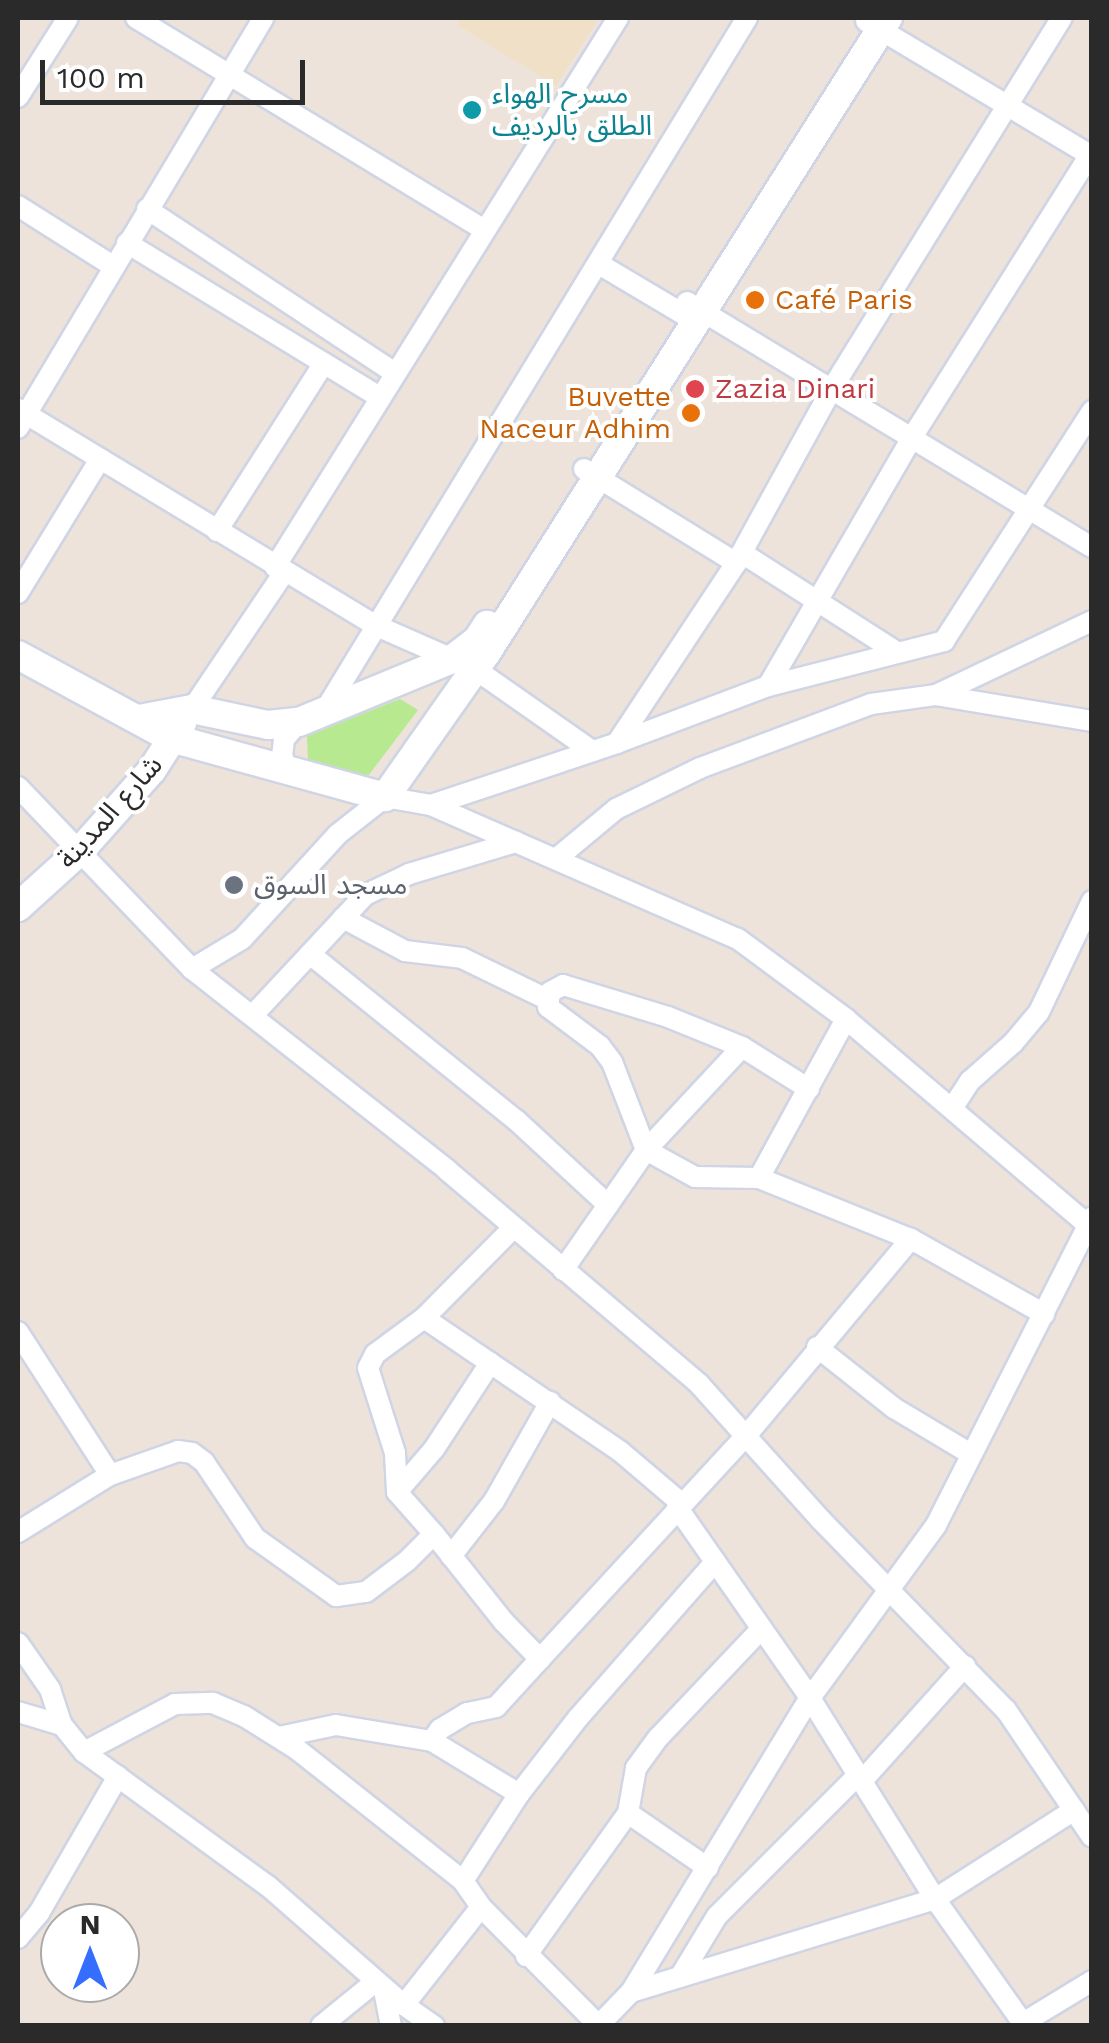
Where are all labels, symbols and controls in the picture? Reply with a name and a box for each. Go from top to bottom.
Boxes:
scale bar [45,40,310,102]
text: 100 m [57,60,145,95]
place label: مسرح الهواء الطلق بالرديف [492,77,652,143]
marker: مسرح الهواء الطلق بالرديف [461,99,483,121]
place label: Café Paris [775,283,913,317]
marker: Café Paris [744,289,766,311]
place label: Zazia Dinari [715,372,876,406]
marker: Zazia Dinari [684,378,706,400]
place label: Buvette Naceur Adhim [477,380,671,446]
marker: Buvette Naceur Adhim [680,402,702,424]
street label: شارع المدينة [50,748,170,876]
place label: مسجد السوق [254,868,407,902]
marker: مسجد السوق [223,874,245,896]
north arrow [40,1903,140,2003]
text: N [80,1908,100,1941]

